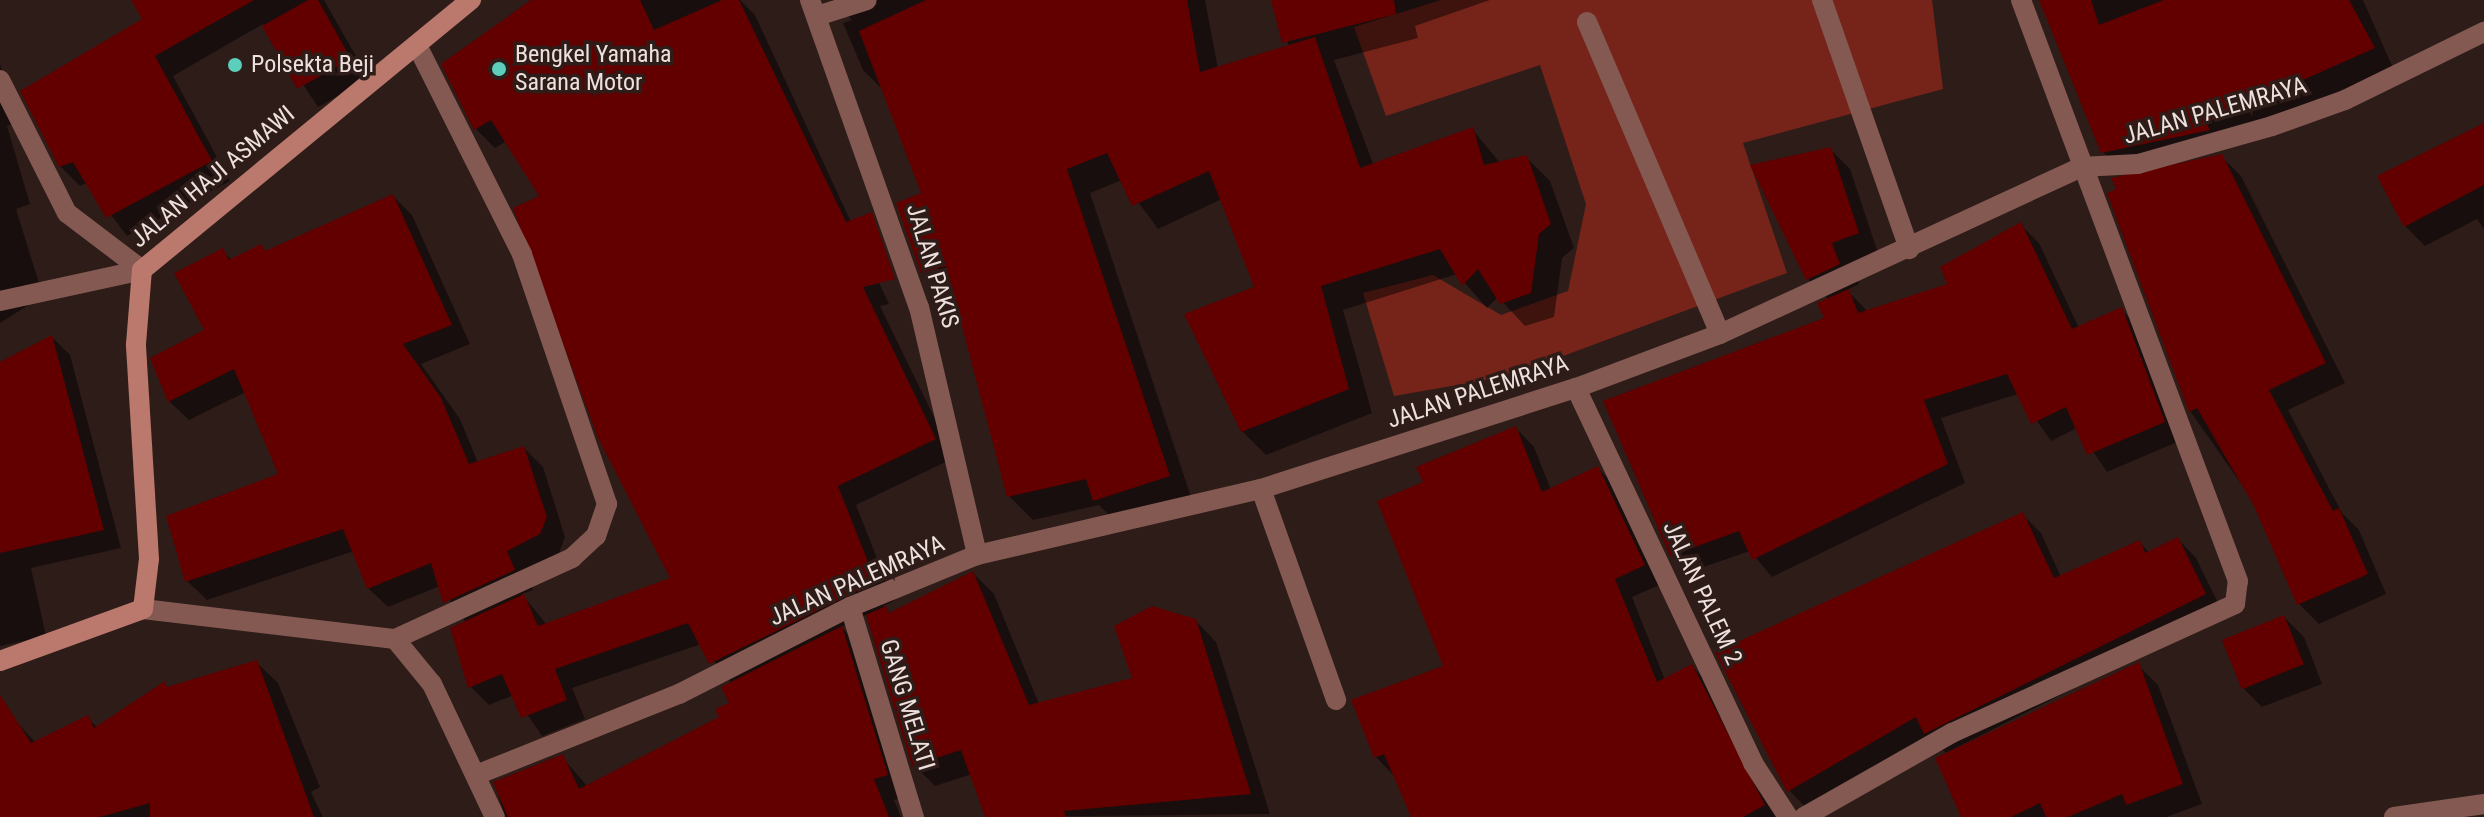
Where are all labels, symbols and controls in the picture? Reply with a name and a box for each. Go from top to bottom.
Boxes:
place label: Bengkel Yamaha Sarana Motor [515,41,672,97]
place label: Polsekta Beji [251,51,374,79]
marker: Polsekta Beji [226,56,244,74]
marker: Bengkel Yamaha Sarana Motor [490,60,508,78]
street label: JALAN PALEMRAYA [2120,71,2310,151]
street label: JALAN HAJI ASMAWI [125,100,301,254]
street label: JALAN PAKIS [900,201,964,331]
street label: JALAN PALEMRAYA [1384,349,1572,435]
street label: JALAN PALEM 2 [1656,516,1748,670]
street label: JALAN PALEMRAYA [765,529,949,633]
street label: GANG MELATI [873,636,941,774]

